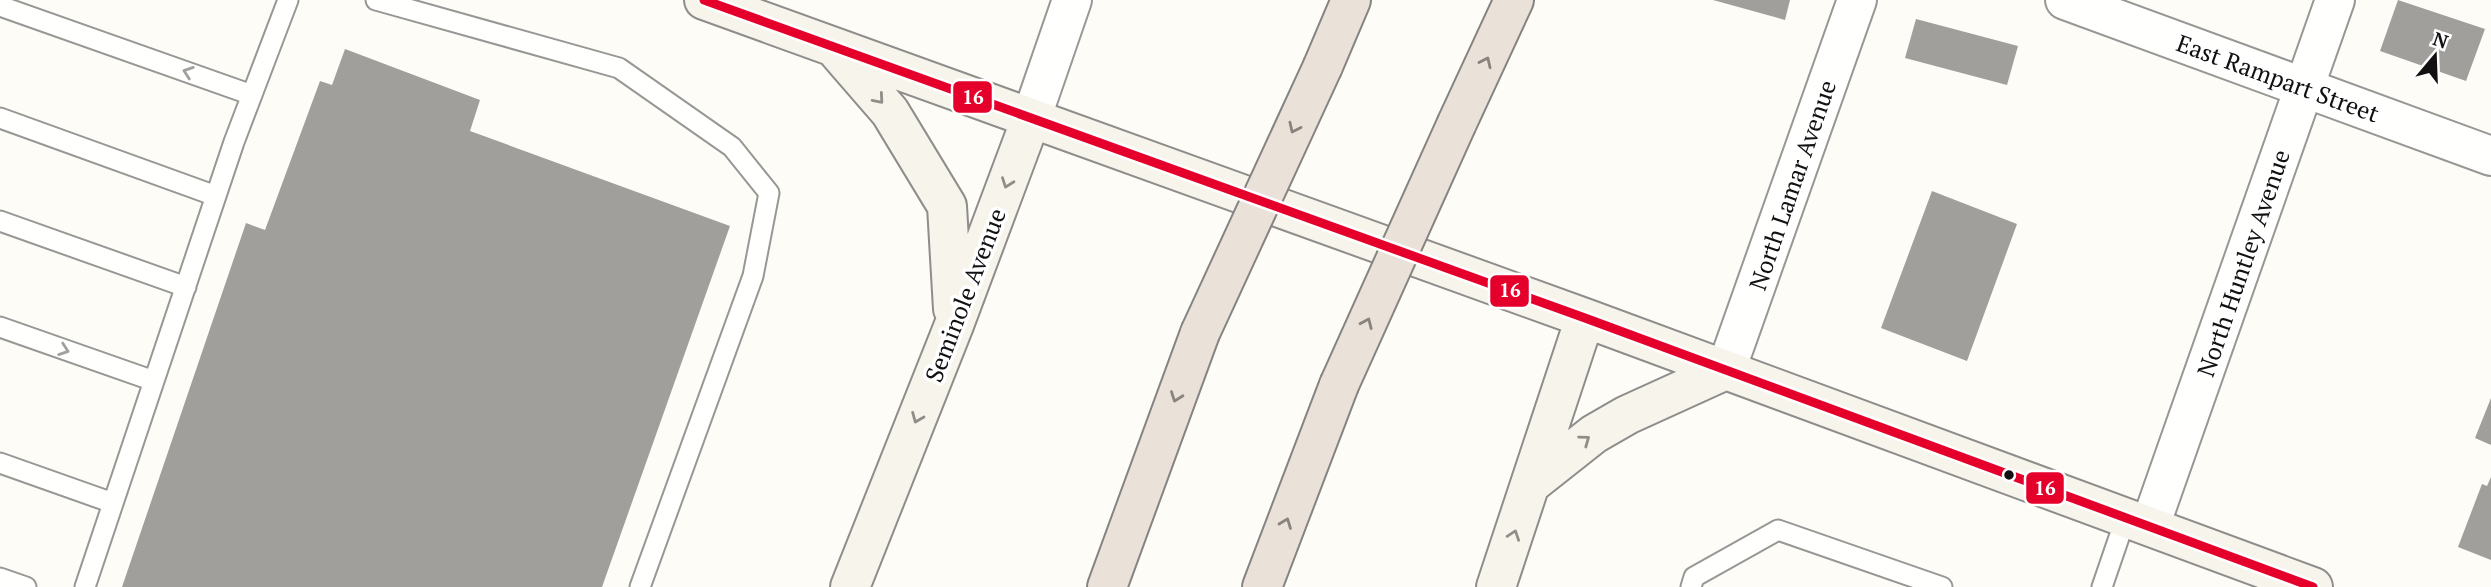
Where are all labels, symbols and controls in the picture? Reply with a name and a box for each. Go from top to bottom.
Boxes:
north arrow [2400,21,2470,91]
text: N [2430,25,2452,54]
street label: East Rampart Street [2172,27,2384,129]
one-way arrow [1478,56,1492,69]
one-way arrow [182,66,194,80]
street label: North Lamar Avenue [1741,76,1843,294]
line badge: 16 [952,80,993,114]
text: 16 [962,84,984,109]
one-way arrow [871,90,883,103]
one-way arrow [1288,121,1302,133]
street label: North Huntley Avenue [2189,145,2297,381]
one-way arrow [1001,177,1015,189]
street label: Seminole Avenue [917,204,1013,386]
line badge: 16 [1489,274,1530,308]
text: 16 [1499,277,1521,302]
one-way arrow [1359,318,1373,330]
one-way arrow [58,342,70,356]
one-way arrow [1171,390,1185,402]
one-way arrow [911,411,925,424]
one-way arrow [1577,436,1590,448]
unlabelled marker [2002,468,2016,482]
line badge: 16 [2025,471,2065,505]
text: 16 [2034,475,2056,500]
one-way arrow [1278,518,1292,530]
one-way arrow [1506,529,1520,542]

